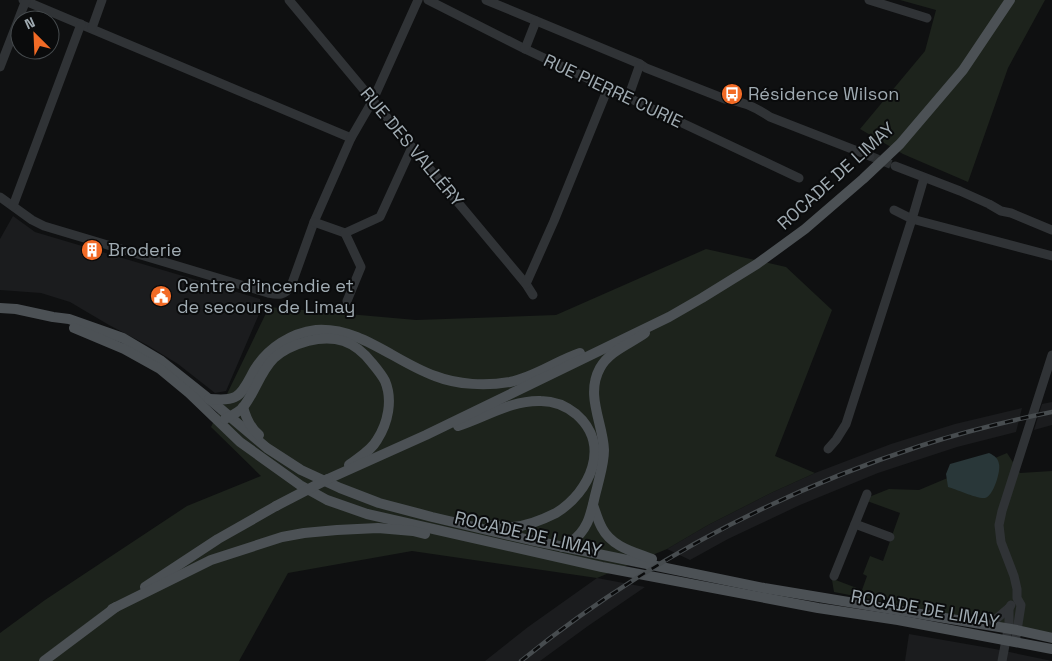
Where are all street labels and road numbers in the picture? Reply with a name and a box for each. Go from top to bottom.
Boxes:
street label: RUE PIERRE CURIE [540,48,686,133]
street label: RUE DES VALLÉRY [356,82,469,211]
street label: ROCADE DE LIMAY [772,117,899,234]
street label: ROCADE DE LIMAY [452,505,604,562]
street label: ROCADE DE LIMAY [849,584,1001,633]

